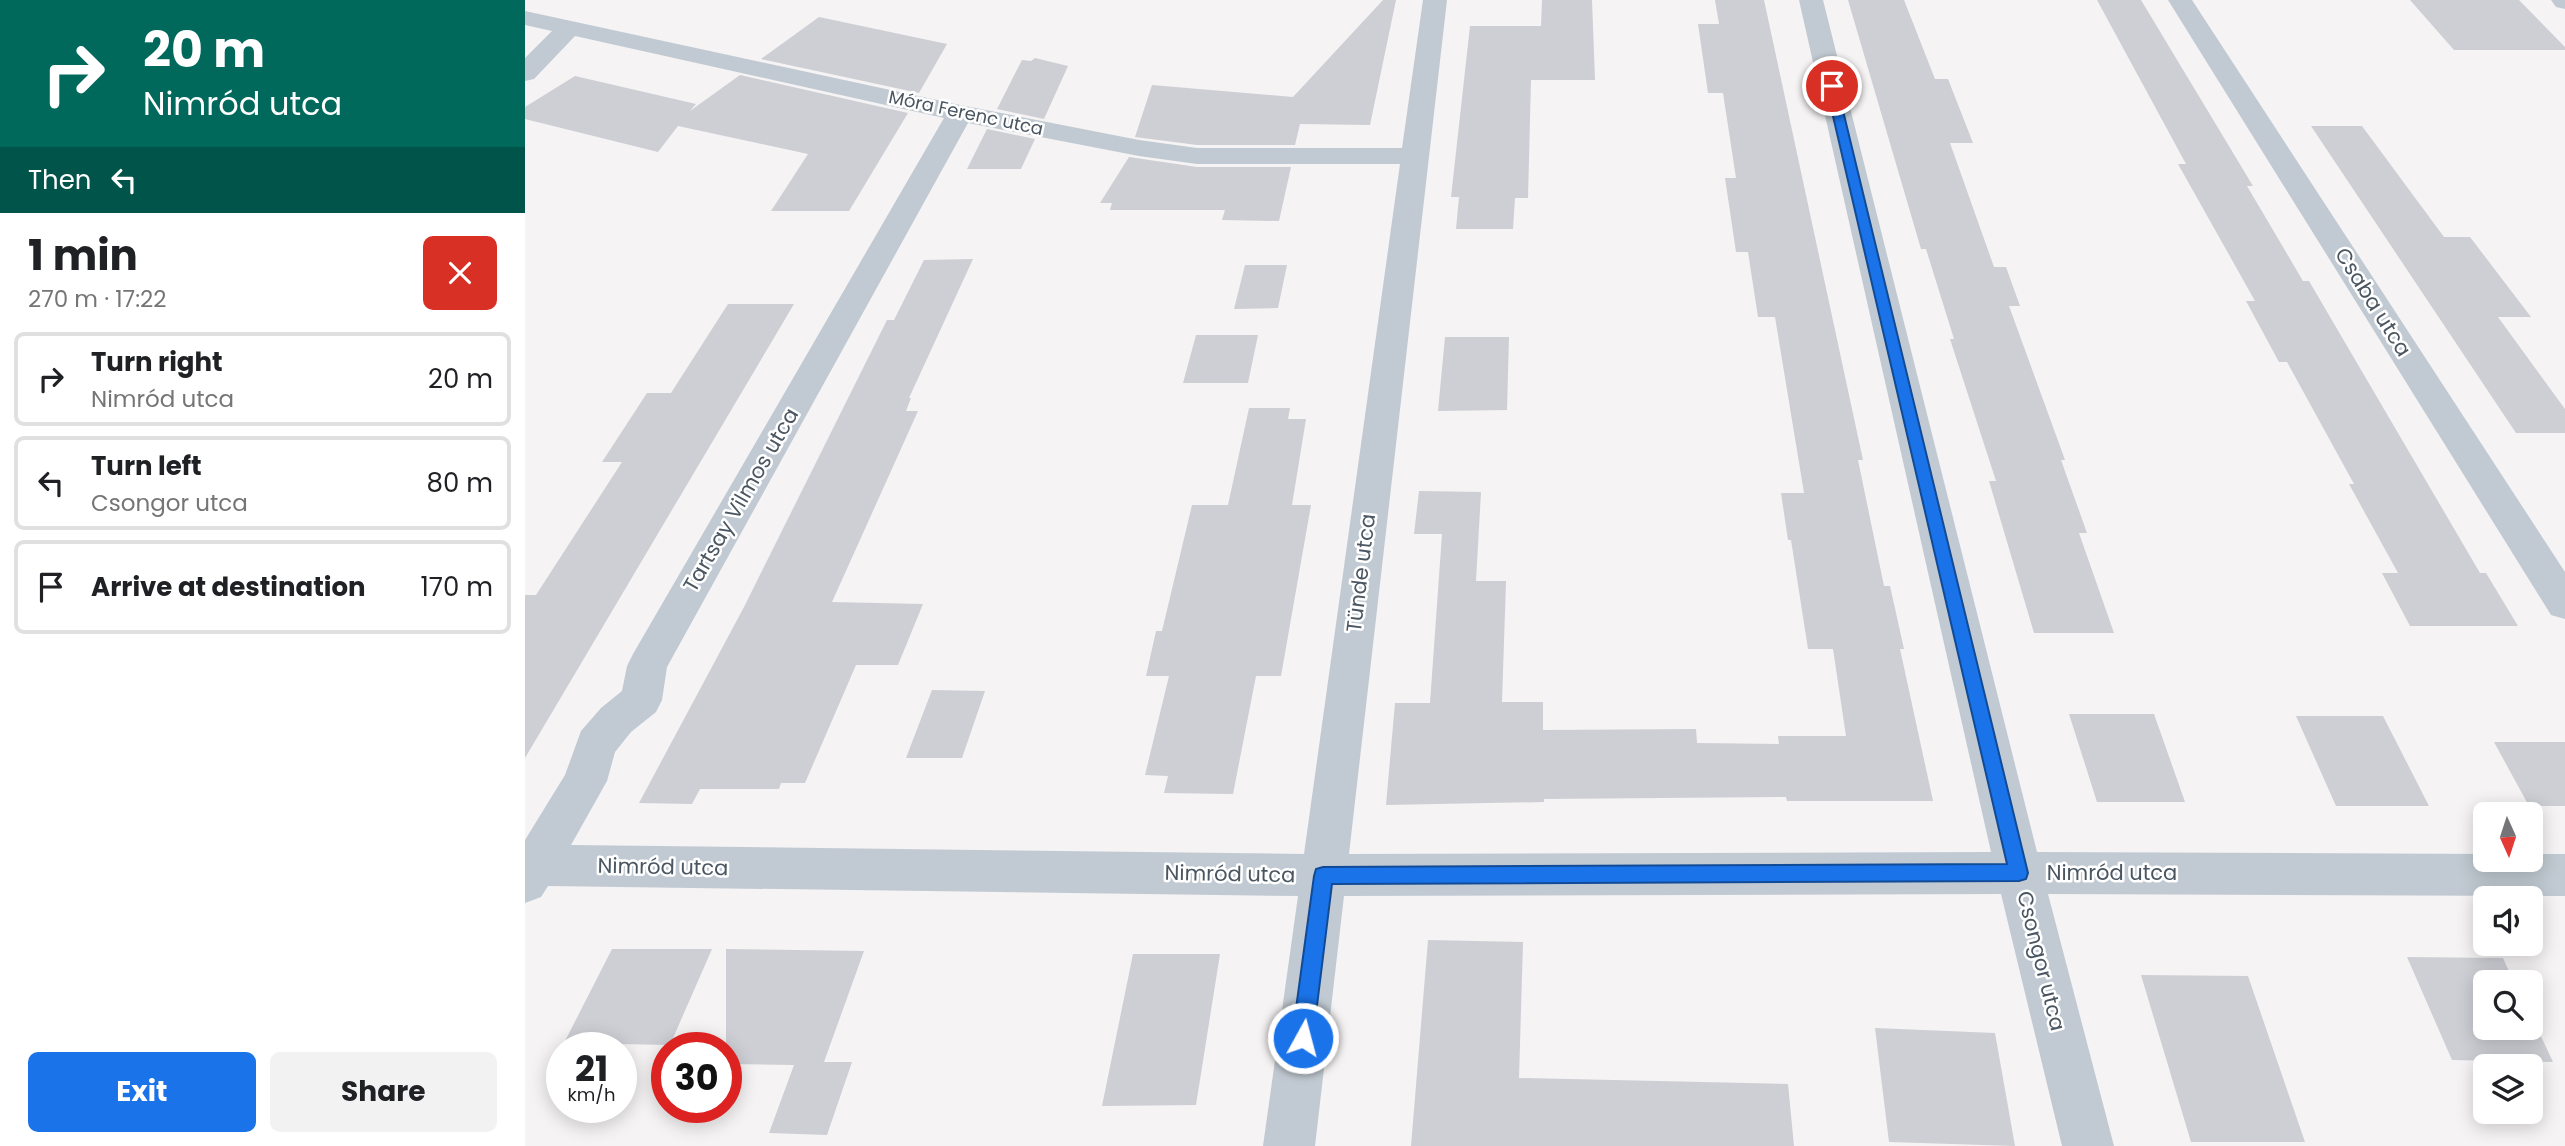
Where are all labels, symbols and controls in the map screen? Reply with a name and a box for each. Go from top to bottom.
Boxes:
text: 20 m [143,16,265,84]
icon: right [28,28,119,119]
pin [1802,56,1862,116]
icon: arrive [1813,67,1851,105]
text: Nimród utca [143,81,342,126]
street label: Móra Ferenc utca [887,84,1046,141]
icon: left [105,161,143,199]
text: Then [28,162,91,198]
text: 1 min [28,226,138,285]
button: close [423,236,497,310]
street label: Csaba utca [2328,242,2418,362]
text: 270 m · 17:22 [28,283,166,315]
text: Turn right [91,344,223,380]
icon: right [32,360,70,398]
text: 20 m [428,361,493,397]
text: Nimród utca [91,383,234,415]
street label: Tartsay Vilmos utca [676,403,805,597]
text: Turn left [91,448,202,484]
icon: left [32,464,70,502]
text: 80 m [427,465,493,501]
text: Csongor utca [91,487,248,519]
street label: Tünde utca [1339,512,1382,634]
icon: arrive [32,568,70,606]
text: Arrive at destination [91,569,366,605]
text: 170 m [420,569,493,605]
north arrow [2473,802,2543,872]
map controls [2473,802,2543,1124]
street label: Nimród utca [597,851,729,882]
street label: Nimród utca [1164,858,1296,889]
street label: Nimród utca [2047,858,2177,887]
button: sound [2473,886,2543,956]
street label: Csongor utca [2010,888,2073,1034]
button: search [2473,970,2543,1040]
position arrow [1266,1001,1340,1075]
speed limit sign: 30 [651,1032,742,1123]
text: 21 [575,1044,608,1093]
button: Exit [28,1052,256,1132]
button: Share [270,1052,497,1132]
button: layers [2473,1054,2543,1124]
text: km/h [568,1082,615,1107]

